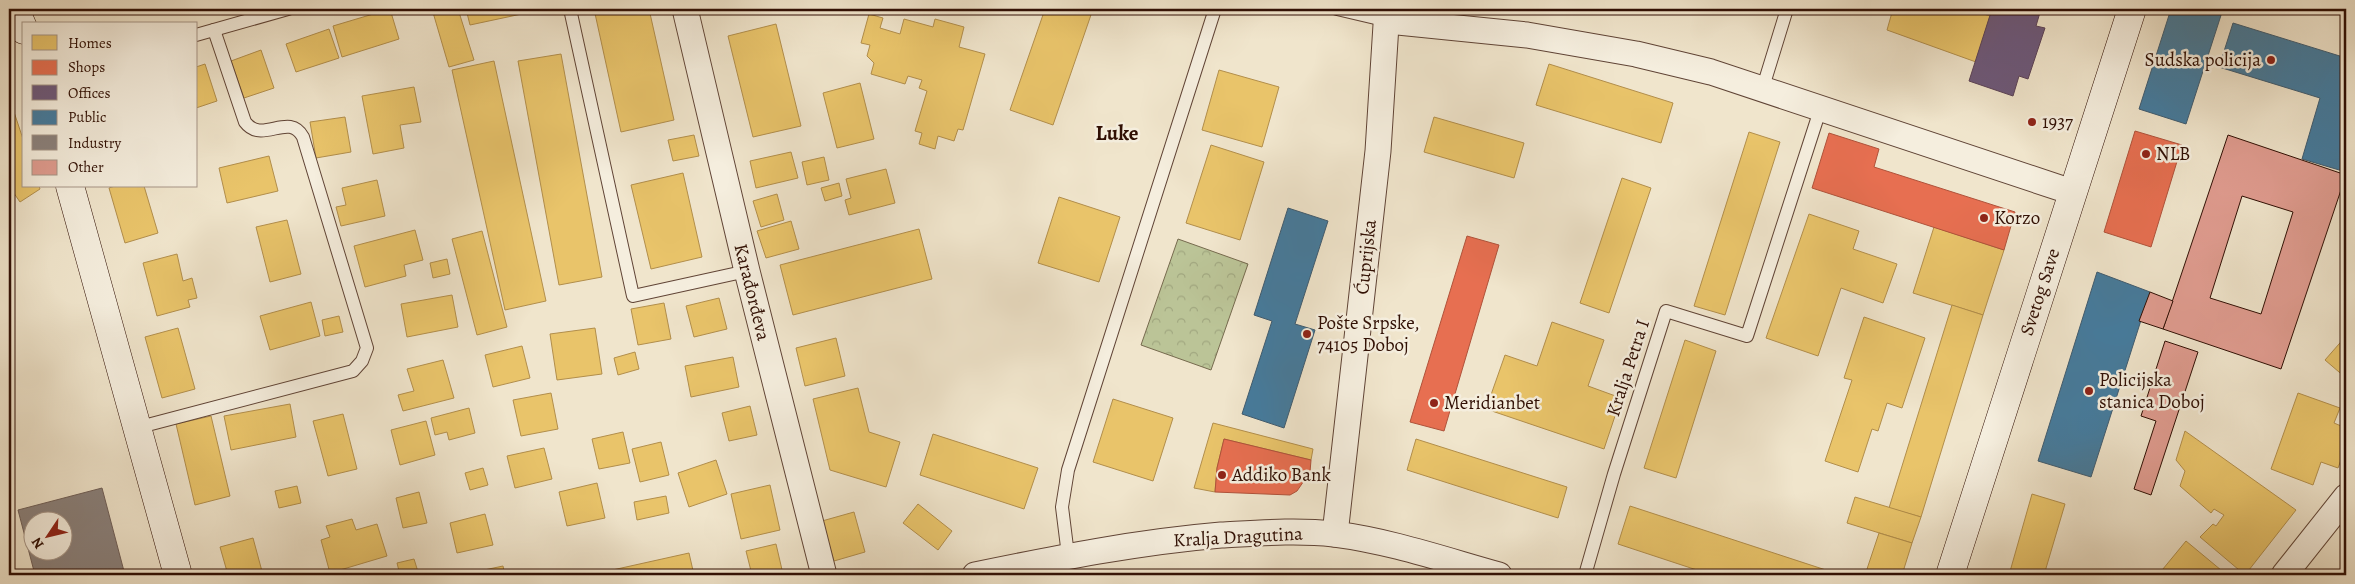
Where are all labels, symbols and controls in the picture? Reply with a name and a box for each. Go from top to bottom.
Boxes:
legend [22,22,198,188]
text: Homes [68,33,112,53]
place label: Sudska policija [2145,47,2261,73]
marker: Sudska policija [2265,54,2277,66]
text: Shops [68,57,105,77]
text: Offices [68,83,111,103]
text: Public [68,107,106,127]
place label: 1937 [2042,109,2073,135]
marker: 1937 [2026,116,2038,128]
district label: Luke [1096,119,1139,147]
text: Industry [68,133,122,153]
place label: NLB [2156,141,2190,167]
marker: NLB [2140,148,2152,160]
text: Other [68,157,104,177]
place label: Korzo [1994,205,2040,231]
marker: Korzo [1978,212,1990,224]
street label: Ćuprijska [1349,218,1383,296]
street label: Karađorđeva [727,241,777,343]
street label: Svetog Save [2014,245,2066,339]
place label: Pošte Srpske, 74105 Doboj [1317,310,1420,358]
street label: Kralja Petra I [1600,316,1656,420]
marker: Pošte Srpske, 74105 Doboj [1301,328,1313,340]
place label: Policijska stanica Doboj [2099,367,2205,415]
marker: Policijska stanica Doboj [2083,385,2095,397]
place label: Meridianbet [1444,390,1540,416]
marker: Meridianbet [1428,397,1440,409]
place label: Addiko Bank [1231,462,1331,488]
marker: Addiko Bank [1216,469,1228,481]
north arrow [22,512,72,562]
street label: Kralja Dragutina [1172,521,1304,553]
text: N [27,534,48,553]

